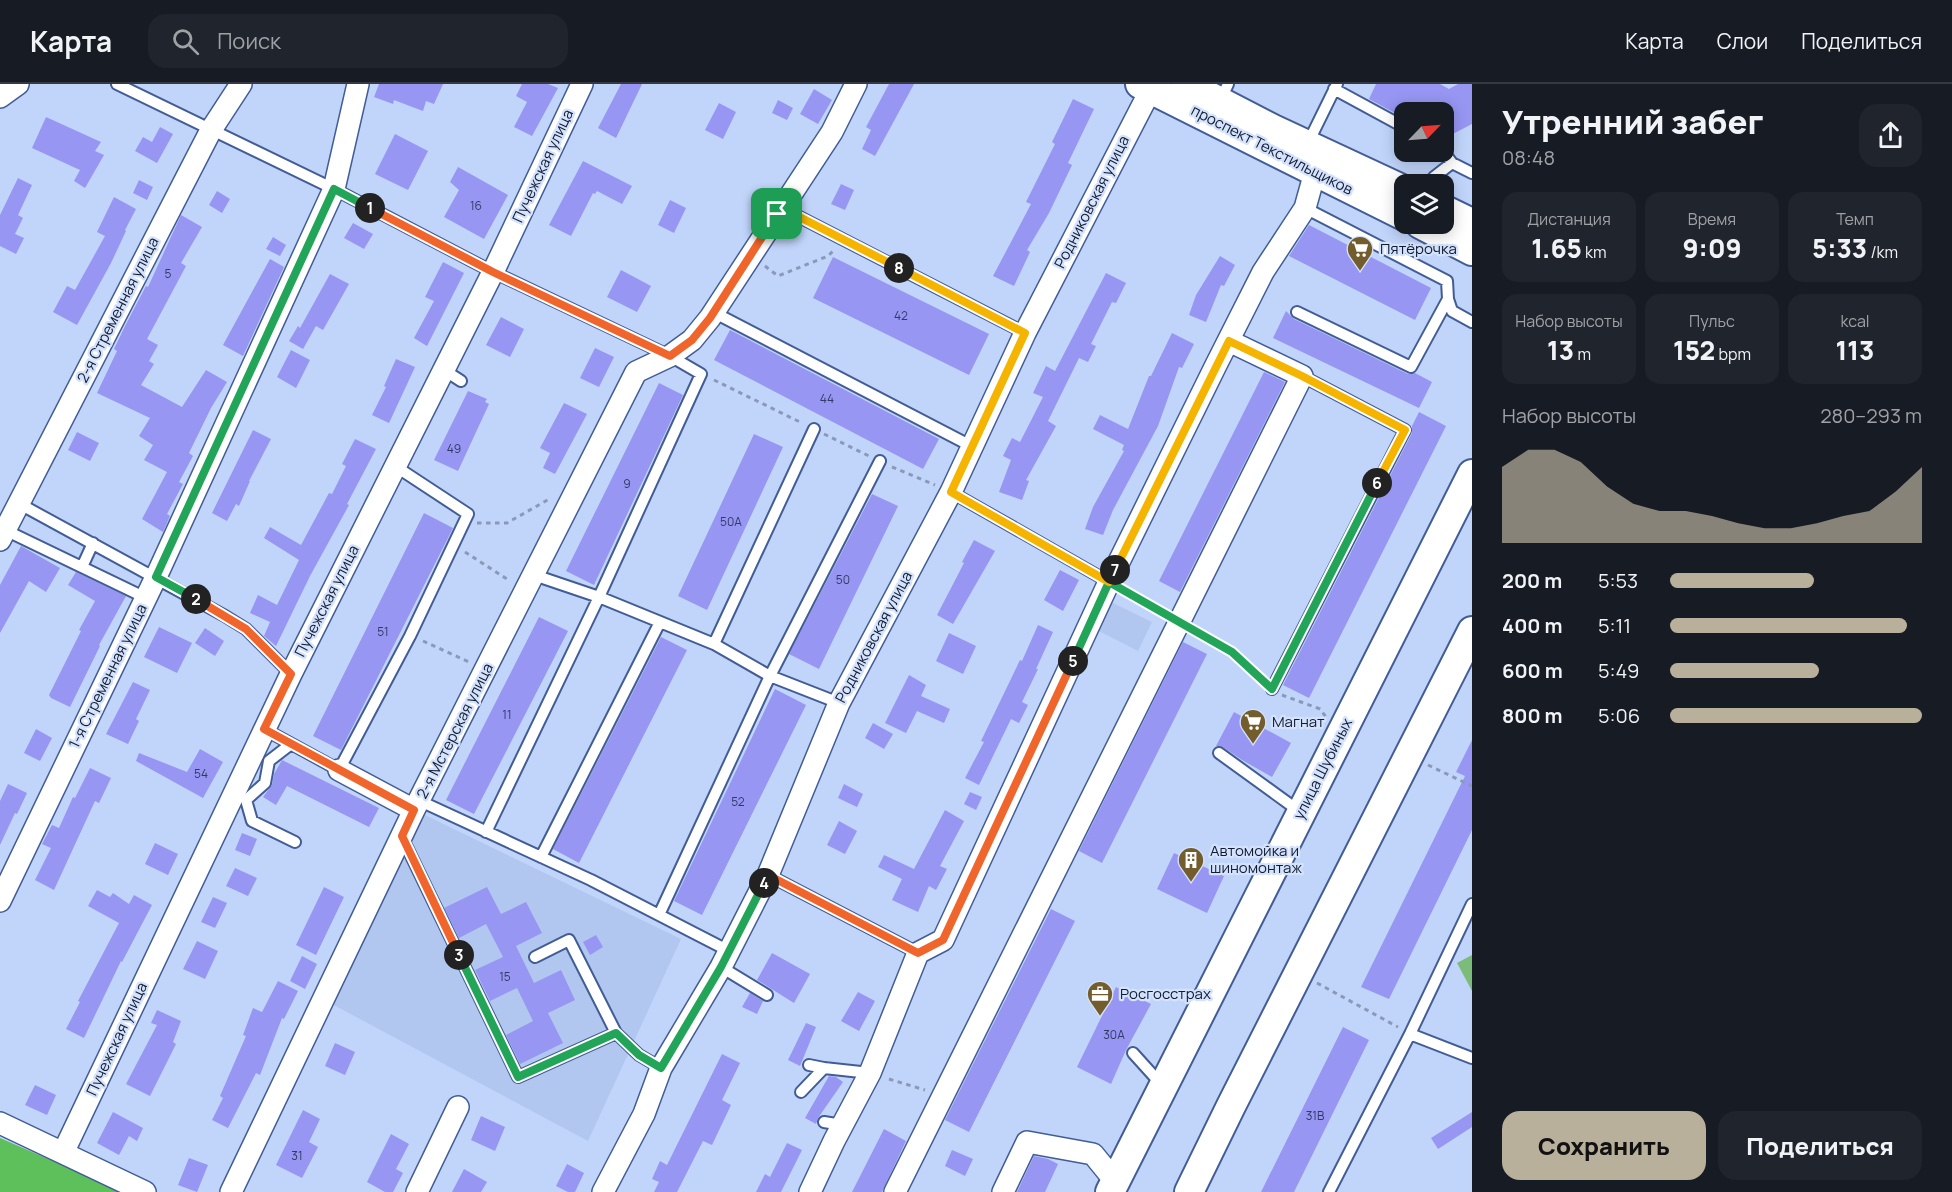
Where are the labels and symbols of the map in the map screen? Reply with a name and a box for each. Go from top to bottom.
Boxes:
street label: проспект Текстильщиков [1188,100,1357,199]
north arrow [1394,102,1454,162]
street label: Пучежская улица [507,106,578,226]
street label: Родниковская улица [1049,132,1134,272]
pin [751,188,802,239]
pin: 1 [355,193,385,223]
house number: 16 [470,197,482,214]
street label: 2-я Стременная улица [72,233,163,386]
supermarket icon: Пятёрочка [1345,234,1375,272]
place label: Пятёрочка [1380,238,1457,259]
pin: 8 [884,253,914,283]
house number: 5 [165,265,172,282]
house number: 42 [894,307,908,324]
house number: 44 [820,390,834,407]
house number: 49 [447,440,461,457]
pin: 6 [1362,468,1392,498]
house number: 9 [623,475,631,492]
house number: 50А [720,513,742,530]
street label: Пучежская улица [289,541,364,660]
pin: 7 [1100,555,1130,585]
street label: Родниковская улица [830,567,917,706]
house number: 50 [836,571,850,588]
pin: 2 [181,584,211,614]
street label: 1-я Стременная улица [63,600,152,751]
house number: 51 [377,623,389,640]
pin: 5 [1058,646,1088,676]
street label: 2-я Мстерская улица [411,659,498,802]
house number: 11 [502,706,512,723]
supermarket icon: Магнат [1238,707,1268,745]
place label: Магнат [1272,711,1325,732]
street label: улица Шубиных [1288,714,1357,823]
house number: 54 [194,765,208,782]
house number: 52 [731,793,745,810]
place label: Автомойка и шиномонтаж [1210,840,1302,878]
building icon: Автомойка и шиномонтаж [1176,845,1206,883]
pin: 4 [749,868,779,898]
pin: 3 [444,940,474,970]
house number: 15 [499,968,511,985]
street label: Пучежская улица [81,979,152,1099]
office icon: Росгосстрах [1085,979,1115,1017]
place label: Росгосстрах [1120,983,1211,1004]
house number: 30А [1103,1026,1125,1043]
house number: 31В [1306,1107,1324,1124]
house number: 31 [291,1147,303,1164]

